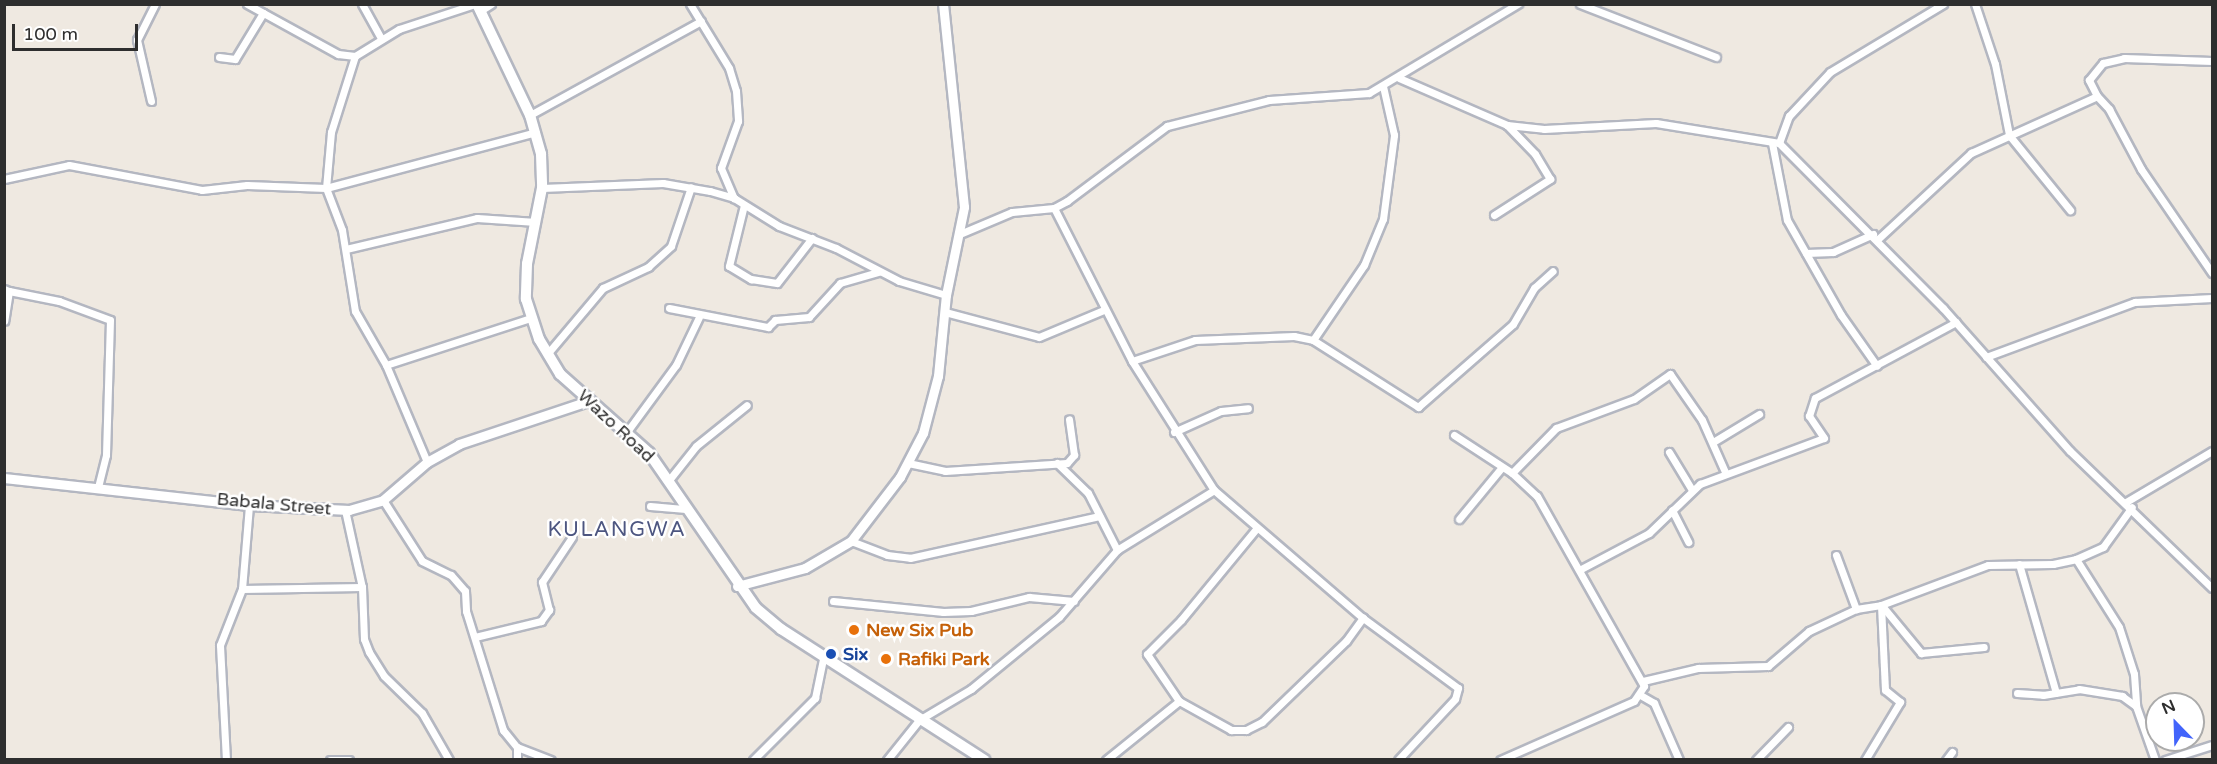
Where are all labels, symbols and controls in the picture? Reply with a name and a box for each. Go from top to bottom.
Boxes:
scale bar [15,12,141,50]
text: 100 m [23,23,78,45]
street label: Wazo Road [573,385,659,467]
street label: Babala Street [216,488,332,520]
district label: KULANGWA [548,517,686,543]
place label: New Six Pub [866,619,973,641]
marker: New Six Pub [847,623,861,637]
place label: Six [843,643,868,665]
marker: Six [824,647,838,661]
place label: Rafiki Park [898,648,990,670]
marker: Rafiki Park [879,652,893,666]
north arrow [2145,692,2205,752]
text: N [2159,696,2179,719]

